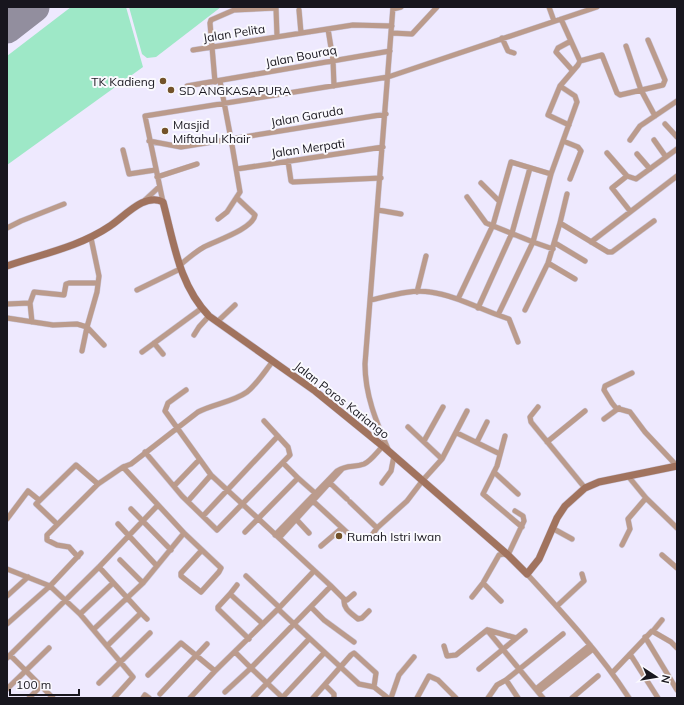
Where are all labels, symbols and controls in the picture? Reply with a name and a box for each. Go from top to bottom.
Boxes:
street label: Jalan Pelita [202,21,266,45]
street label: Jalan Bouraq [264,42,338,70]
place label: TK Kadieng [91,74,155,89]
marker: TK Kadieng [158,76,168,86]
place label: SD ANGKASAPURA [179,83,291,98]
marker: SD ANGKASAPURA [166,85,176,95]
street label: Jalan Garuda [270,102,344,130]
place label: Masjid Miftahul Khair [173,117,251,146]
marker: Masjid Miftahul Khair [160,126,170,136]
street label: Jalan Merpati [270,135,346,161]
street label: Jalan Poros Kariango [292,358,393,442]
place label: Rumah Istri Iwan [347,529,441,544]
marker: Rumah Istri Iwan [334,531,344,541]
north arrow [636,657,676,697]
scale bar [10,671,79,697]
text: N [658,674,673,685]
text: 100 m [16,677,51,692]

